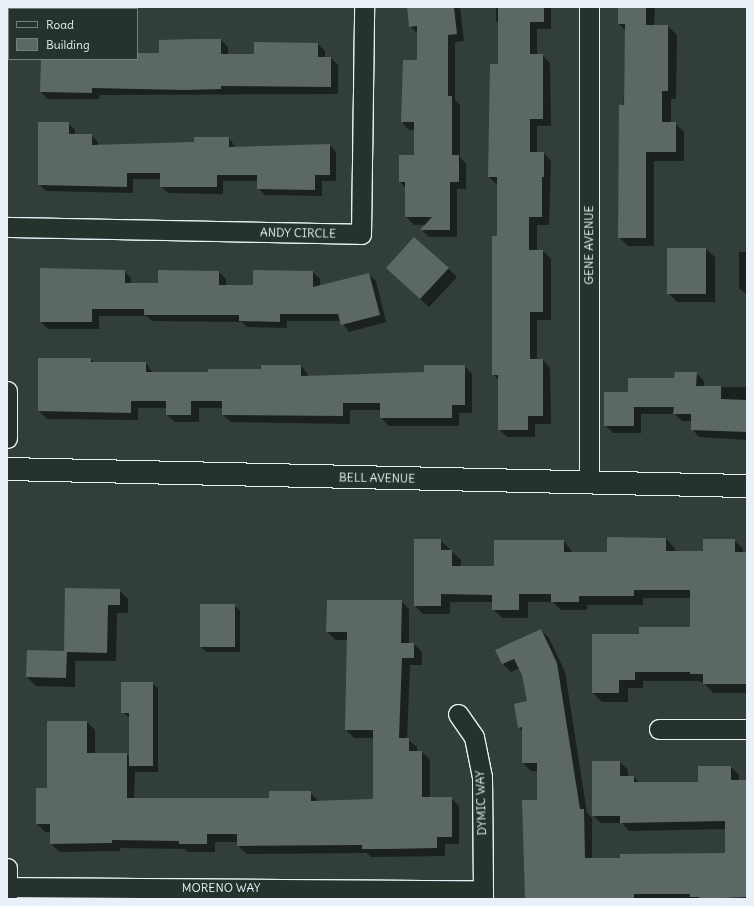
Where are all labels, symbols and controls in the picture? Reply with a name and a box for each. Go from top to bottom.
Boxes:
legend [8,8,138,60]
text: Road [46,17,74,32]
text: Building [46,37,90,52]
street label: GENE AVENUE [582,205,596,285]
street label: ANDY CIRCLE [260,225,336,241]
street label: BELL AVENUE [339,470,415,486]
street label: DYMIC WAY [473,770,489,836]
street label: MORENO WAY [182,881,260,895]

